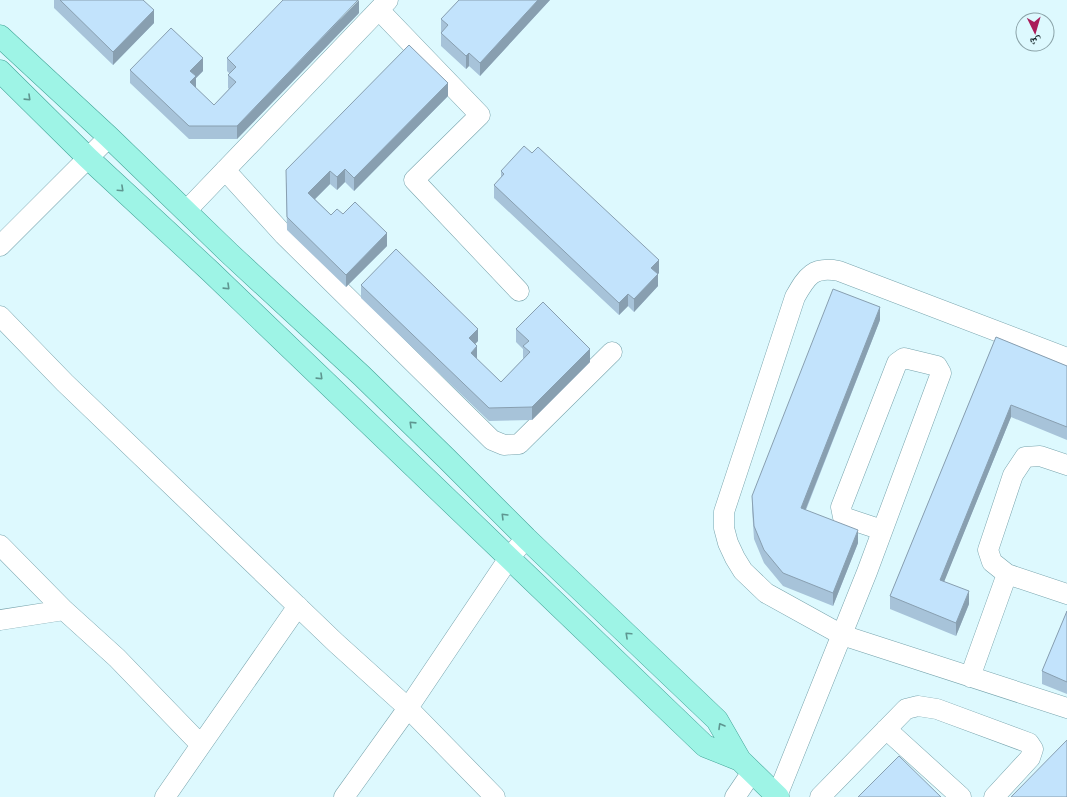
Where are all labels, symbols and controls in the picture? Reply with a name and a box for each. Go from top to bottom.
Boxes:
north arrow [1015,12,1055,52]
text: ش [1029,33,1042,49]
one-way arrow [23,93,31,101]
one-way arrow [117,184,124,191]
one-way arrow [222,282,229,289]
one-way arrow [315,372,323,380]
one-way arrow [409,422,417,429]
one-way arrow [501,513,509,521]
one-way arrow [625,632,633,640]
one-way arrow [718,723,725,730]

